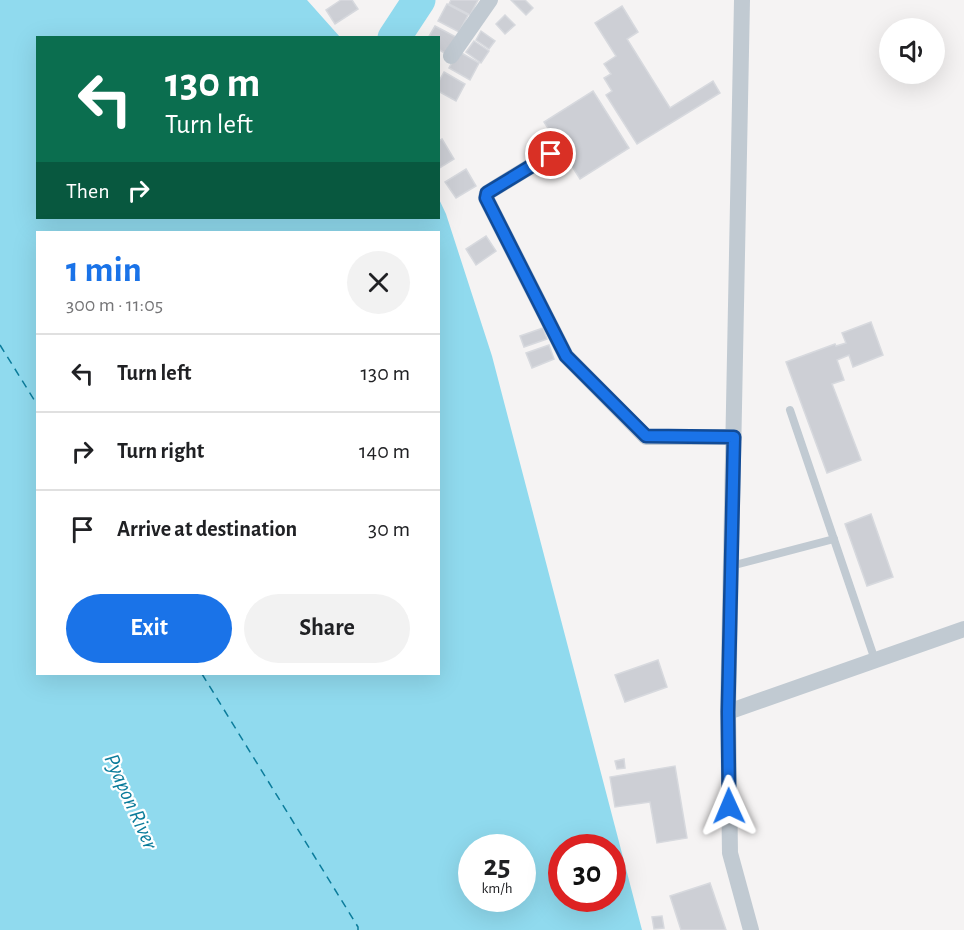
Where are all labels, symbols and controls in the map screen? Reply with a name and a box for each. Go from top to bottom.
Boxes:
map controls [879,18,945,84]
button: sound [879,18,945,84]
icon: left [66,60,144,138]
text: 130 m [165,62,260,104]
text: Turn left [165,111,253,138]
pin [525,128,576,179]
icon: arrive [534,137,567,170]
icon: right [122,174,155,207]
text: Then [66,180,110,202]
button: close [347,251,410,314]
text: 1 min [66,252,142,288]
text: 300 m · 11:05 [66,295,163,315]
icon: left [66,357,99,390]
text: Turn left [117,362,191,384]
text: 130 m [361,362,410,384]
icon: right [66,435,99,468]
text: Turn right [117,440,204,462]
text: 140 m [359,440,410,462]
icon: arrive [66,513,99,546]
text: Arrive at destination [117,518,297,540]
text: 30 m [368,518,410,540]
button: Exit [66,594,232,663]
button: Share [244,594,410,663]
water label: Pyapon River [99,750,162,854]
position arrow [697,774,761,838]
speed limit sign: 30 [548,834,626,912]
text: 25 [483,851,511,881]
text: km/h [482,881,512,896]

